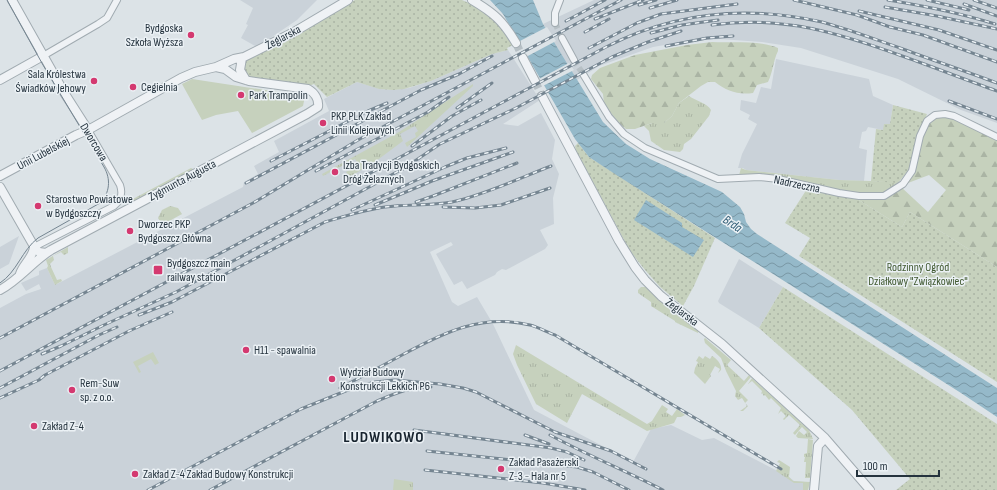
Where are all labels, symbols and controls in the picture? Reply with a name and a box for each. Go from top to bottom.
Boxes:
place label: Bydgoska Szkoła Wyższa [126,21,183,50]
street label: Żeglarska [263,22,304,53]
marker: Bydgoska Szkoła Wyższa [186,30,196,40]
place label: Sala Królestwa Świadków Jehowy [16,67,86,96]
marker: Sala Królestwa Świadków Jehowy [89,76,99,86]
place label: Cegielnia [141,80,178,95]
marker: Cegielnia [128,82,138,92]
place label: Park Trampolin [249,88,308,103]
marker: Park Trampolin [236,90,246,100]
place label: PKP PLK Zakład Linii Kolejowych [331,109,395,138]
marker: PKP PLK Zakład Linii Kolejowych [318,118,328,128]
street label: Dworcowa [76,121,111,164]
street label: Unii Lubelskiej [15,133,72,173]
street label: Zygmunta Augusta [146,156,219,205]
place label: Izba Tradycji Bydgoskich Dróg Żelaznych [343,158,439,187]
marker: Izba Tradycji Bydgoskich Dróg Żelaznych [330,167,340,177]
street label: Nadrzeczna [772,172,822,197]
place label: Starostwo Powiatowe w Bydgoszczy [46,192,133,221]
marker: Starostwo Powiatowe w Bydgoszczy [33,201,43,211]
water label: Brda [720,212,746,236]
place label: Dworzec PKP Bydgoszcz Główna [138,217,212,246]
marker: Dworzec PKP Bydgoszcz Główna [125,226,135,236]
place label: Bydgoszcz main railway station [167,256,230,285]
park label: Rodzinny Ogród Działkowy "Związkowiec" [868,260,968,289]
marker: Bydgoszcz main railway station [152,264,164,276]
street label: Żeglarska [662,295,702,330]
place label: H11 - spawalnia [254,343,316,358]
marker: H11 - spawalnia [241,345,251,355]
place label: Wydział Budowy Konstrukcji Lekkich P6 [340,365,430,394]
marker: Wydział Budowy Konstrukcji Lekkich P6 [327,374,337,384]
place label: Rem-Suw sp. z o.o. [80,376,119,405]
marker: Rem-Suw sp. z o.o. [67,385,77,395]
place label: Zakład Z-4 [42,419,84,434]
marker: Zakład Z-4 [29,421,39,431]
district label: LUDWIKOWO [343,428,425,447]
scale bar [857,452,939,478]
place label: Zakład Pasażerski Z-3 - Hala nr 5 [509,455,579,484]
text: 100 m [863,459,888,474]
marker: Zakład Pasażerski Z-3 - Hala nr 5 [496,464,506,474]
place label: Zakład Z-4 Zakład Budowy Konstrukcji [143,467,293,482]
marker: Zakład Z-4 Zakład Budowy Konstrukcji [130,469,140,479]

